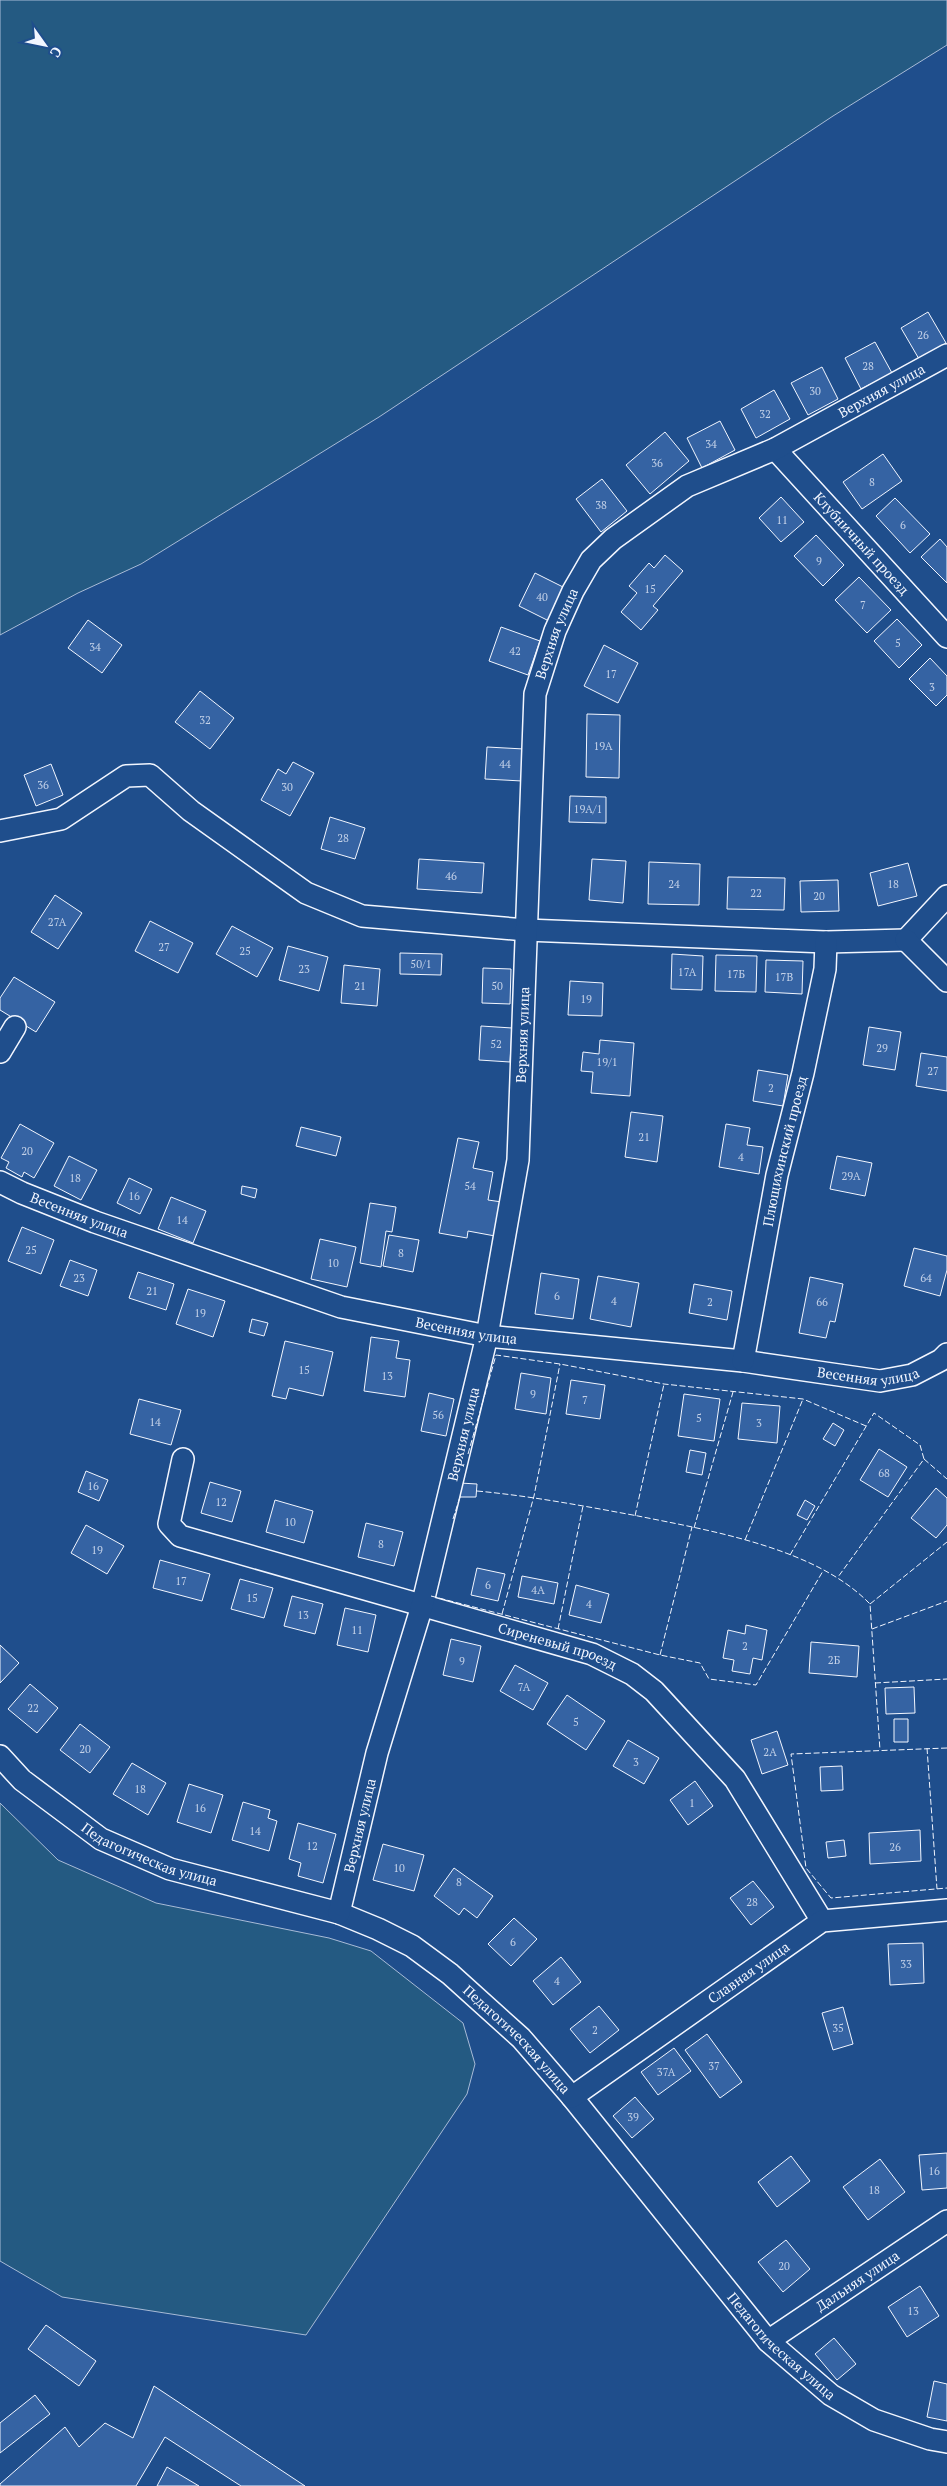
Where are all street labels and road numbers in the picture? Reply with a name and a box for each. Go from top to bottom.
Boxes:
street label: Верхняя улица [835,359,928,422]
street label: Клубничный проезд [810,488,914,599]
street label: Верхняя улица [530,585,582,681]
street label: Верхняя улица [511,986,533,1083]
street label: Плющихинский проезд [758,1074,811,1228]
street label: Весенняя улица [28,1187,131,1242]
street label: Весенняя улица [414,1312,518,1348]
street label: Весенняя улица [816,1362,922,1390]
street label: Верхняя улица [442,1385,483,1483]
street label: Сиреневый проезд [496,1618,620,1674]
street label: Верхняя улица [339,1776,380,1874]
street label: Педагогическая улица [78,1818,219,1890]
street label: Славная улица [704,1937,793,2008]
street label: Педагогическая улица [459,1980,575,2098]
street label: Дальняя улица [812,2246,903,2315]
street label: Педагогическая улица [723,2288,840,2404]

